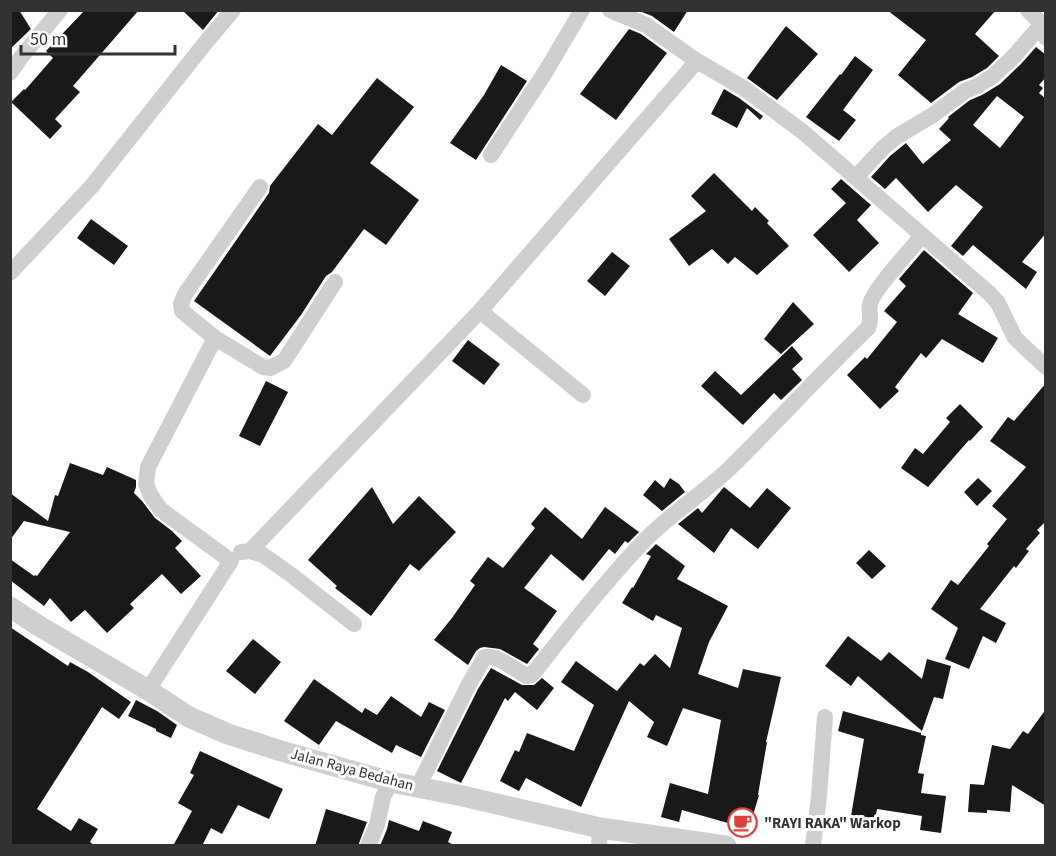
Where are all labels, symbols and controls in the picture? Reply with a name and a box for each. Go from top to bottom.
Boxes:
scale bar [21,18,176,56]
text: 50 m [30,27,66,52]
street label: Jalan Raya Bedahan [288,743,416,797]
cafe icon: "RAYI RAKA" Warkop [727,807,759,839]
place label: "RAYI RAKA" Warkop [764,813,901,834]

